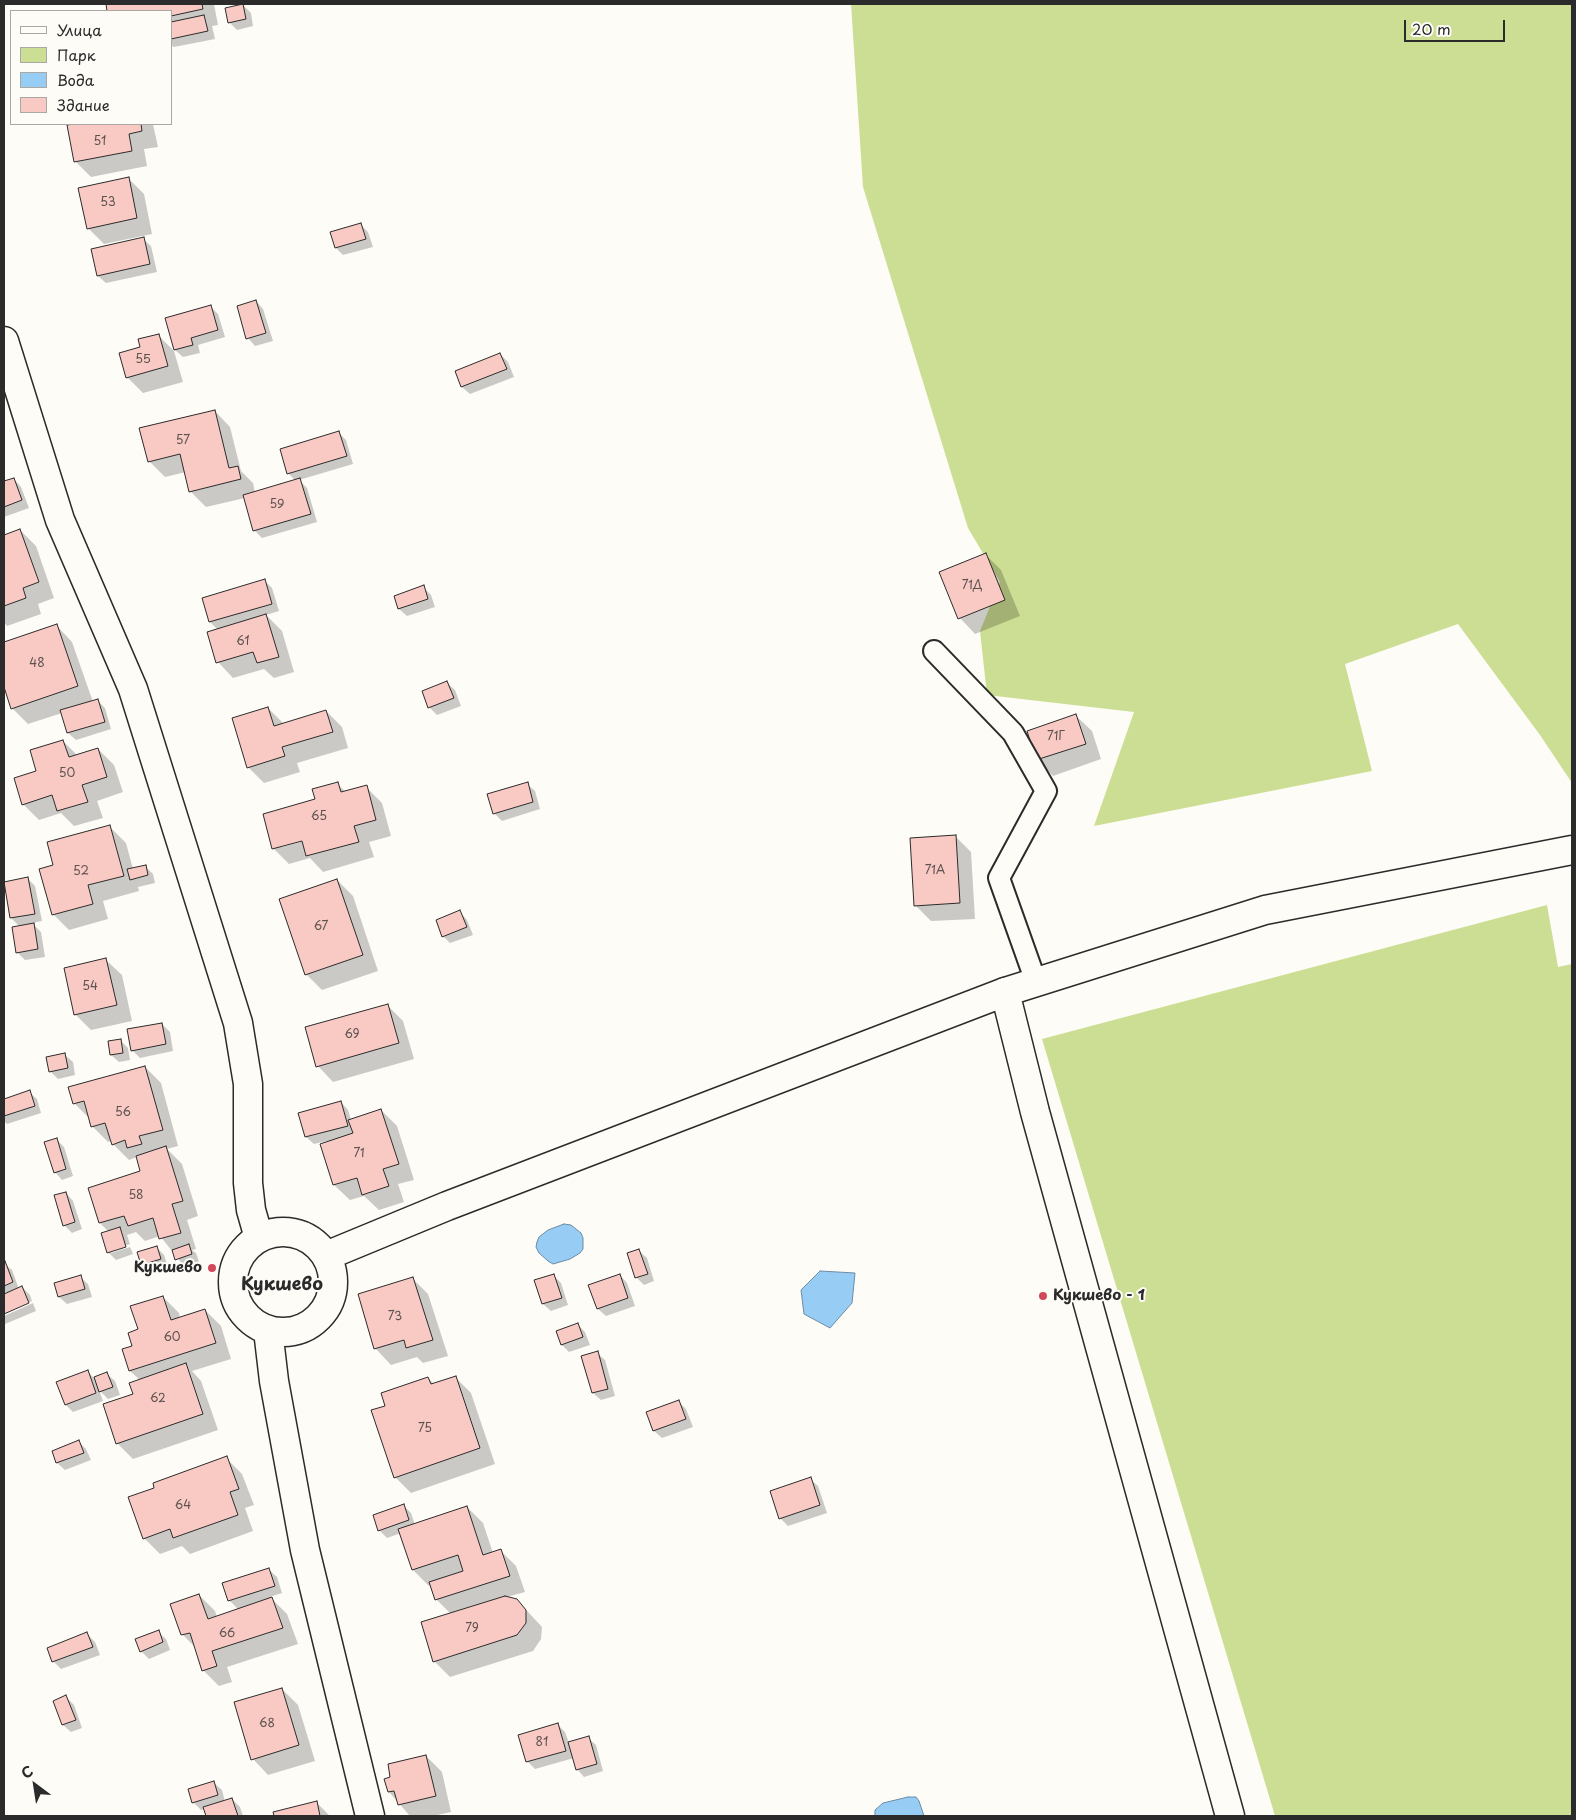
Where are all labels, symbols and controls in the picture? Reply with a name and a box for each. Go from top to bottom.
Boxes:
legend [10,10,172,125]
scale bar [1406,10,1507,42]
text: 20 m [1412,17,1451,40]
text: Улица [57,18,102,41]
text: Парк [57,43,96,66]
text: Вода [57,68,94,91]
text: Здание [57,93,110,116]
house number: 51 [94,135,106,149]
house number: 53 [100,196,116,210]
house number: 55 [135,353,151,367]
house number: 57 [176,434,190,448]
house number: 59 [270,498,284,512]
house number: 71Д [962,579,982,593]
house number: 61 [236,635,250,649]
house number: 48 [29,657,45,671]
house number: 71Г [1047,730,1065,744]
house number: 50 [59,767,75,781]
house number: 65 [311,810,327,824]
house number: 71А [925,864,945,878]
house number: 52 [73,865,89,879]
house number: 67 [314,920,328,934]
house number: 54 [82,980,98,994]
house number: 69 [344,1028,360,1042]
house number: 56 [115,1106,131,1120]
house number: 71 [353,1147,365,1161]
house number: 58 [128,1189,144,1203]
place label: Кукшево [134,1259,202,1277]
marker: Кукшево [206,1262,218,1274]
district label: Кукшево [241,1274,323,1296]
place label: Кукшево - 1 [1053,1287,1145,1305]
marker: Кукшево - 1 [1037,1290,1049,1302]
house number: 73 [388,1310,402,1324]
house number: 60 [163,1331,181,1345]
house number: 62 [150,1392,166,1406]
house number: 75 [418,1422,432,1436]
house number: 64 [175,1499,191,1513]
house number: 79 [465,1622,479,1636]
house number: 66 [219,1627,235,1641]
house number: 68 [259,1717,275,1731]
house number: 81 [536,1736,548,1750]
north arrow [10,1760,60,1810]
text: С [17,1760,37,1783]

